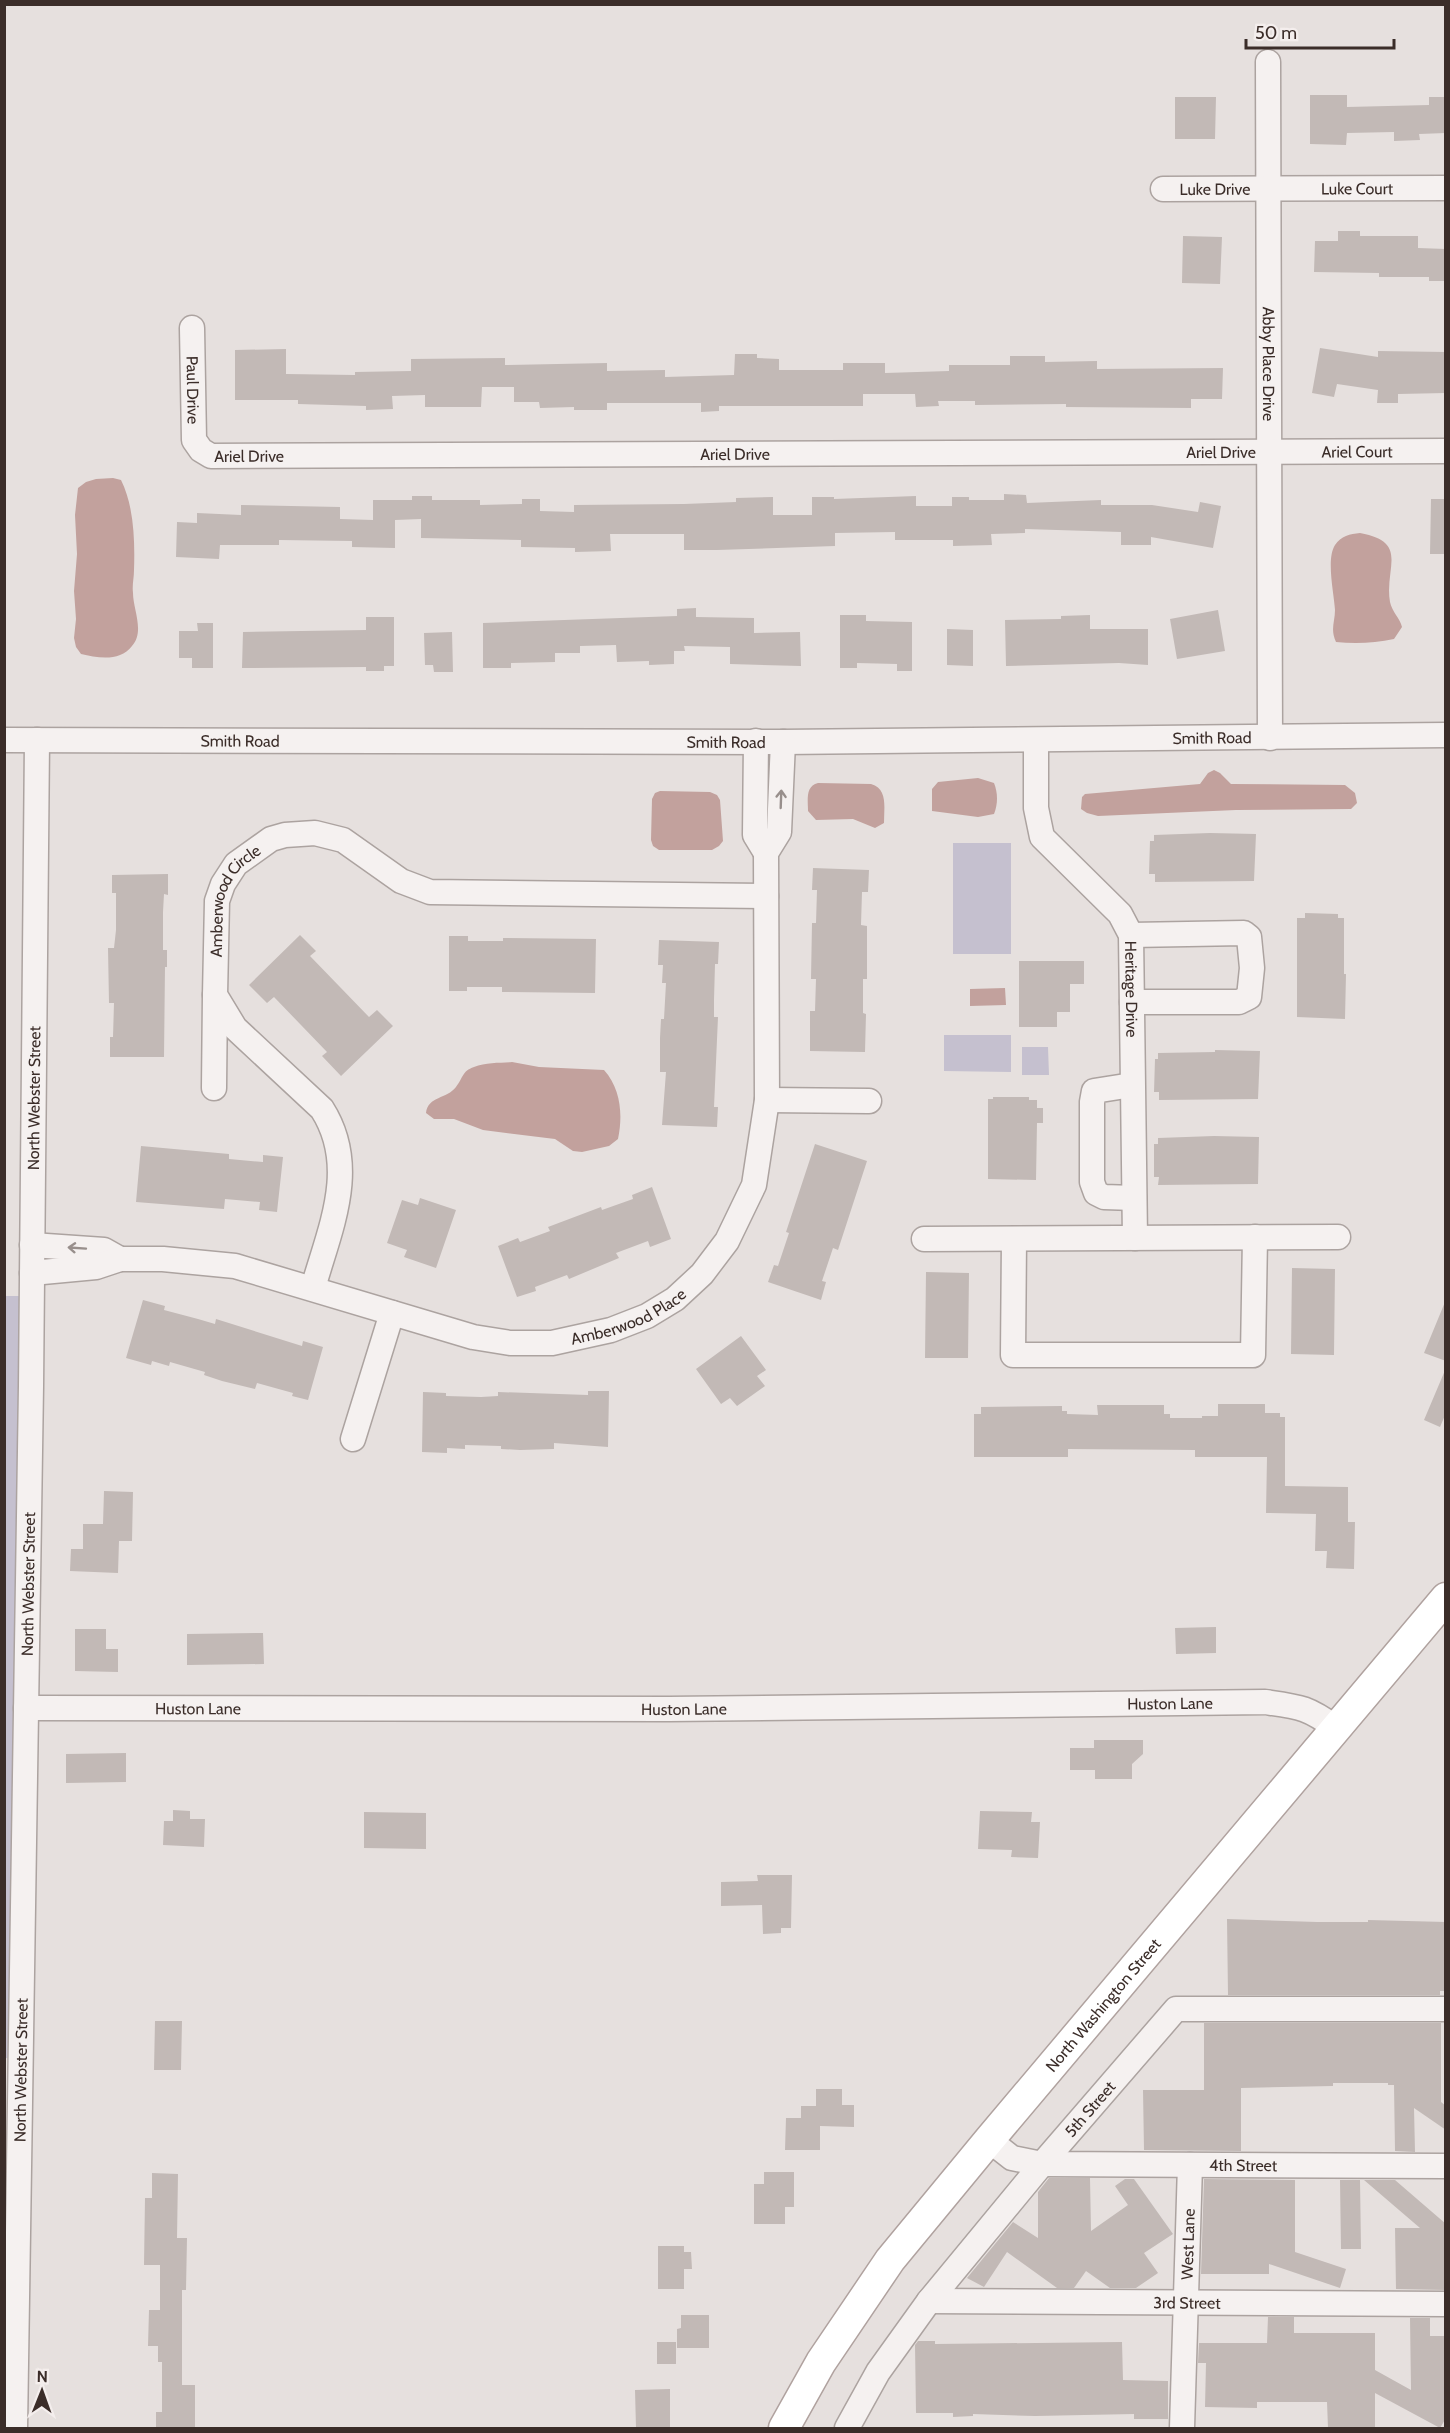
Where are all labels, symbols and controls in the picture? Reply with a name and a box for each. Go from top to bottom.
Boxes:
scale bar [1246,12,1394,50]
text: 50 m [1255,22,1297,44]
street label: Luke Drive [1180,179,1250,198]
street label: Luke Court [1321,179,1394,198]
street label: Abby Place Drive [1259,307,1279,421]
street label: Paul Drive [183,356,203,424]
street label: Ariel Drive [1186,442,1256,462]
street label: Ariel Court [1321,442,1393,461]
street label: Ariel Drive [700,444,770,464]
street label: Ariel Drive [214,446,284,465]
street label: Smith Road [1172,728,1252,747]
street label: Smith Road [200,731,280,750]
street label: Smith Road [686,732,766,751]
one-way arrow [775,790,786,810]
street label: Amberwood Circle [206,840,264,957]
street label: Heritage Drive [1122,941,1142,1037]
street label: North Webster Street [24,1025,44,1170]
one-way arrow [68,1242,88,1253]
street label: Amberwood Place [569,1284,690,1348]
street label: North Webster Street [17,1511,39,1656]
street label: Huston Lane [1127,1693,1213,1713]
street label: Huston Lane [155,1699,241,1718]
street label: Huston Lane [641,1699,727,1719]
street label: North Washington Street [1041,1934,1165,2075]
street label: North Webster Street [10,1997,31,2142]
street label: 5th Street [1060,2077,1119,2141]
street label: 4th Street [1209,2155,1278,2175]
street label: West Lane [1177,2208,1198,2280]
street label: 3rd Street [1153,2293,1221,2312]
north arrow [12,2361,72,2421]
text: N [36,2367,48,2386]

